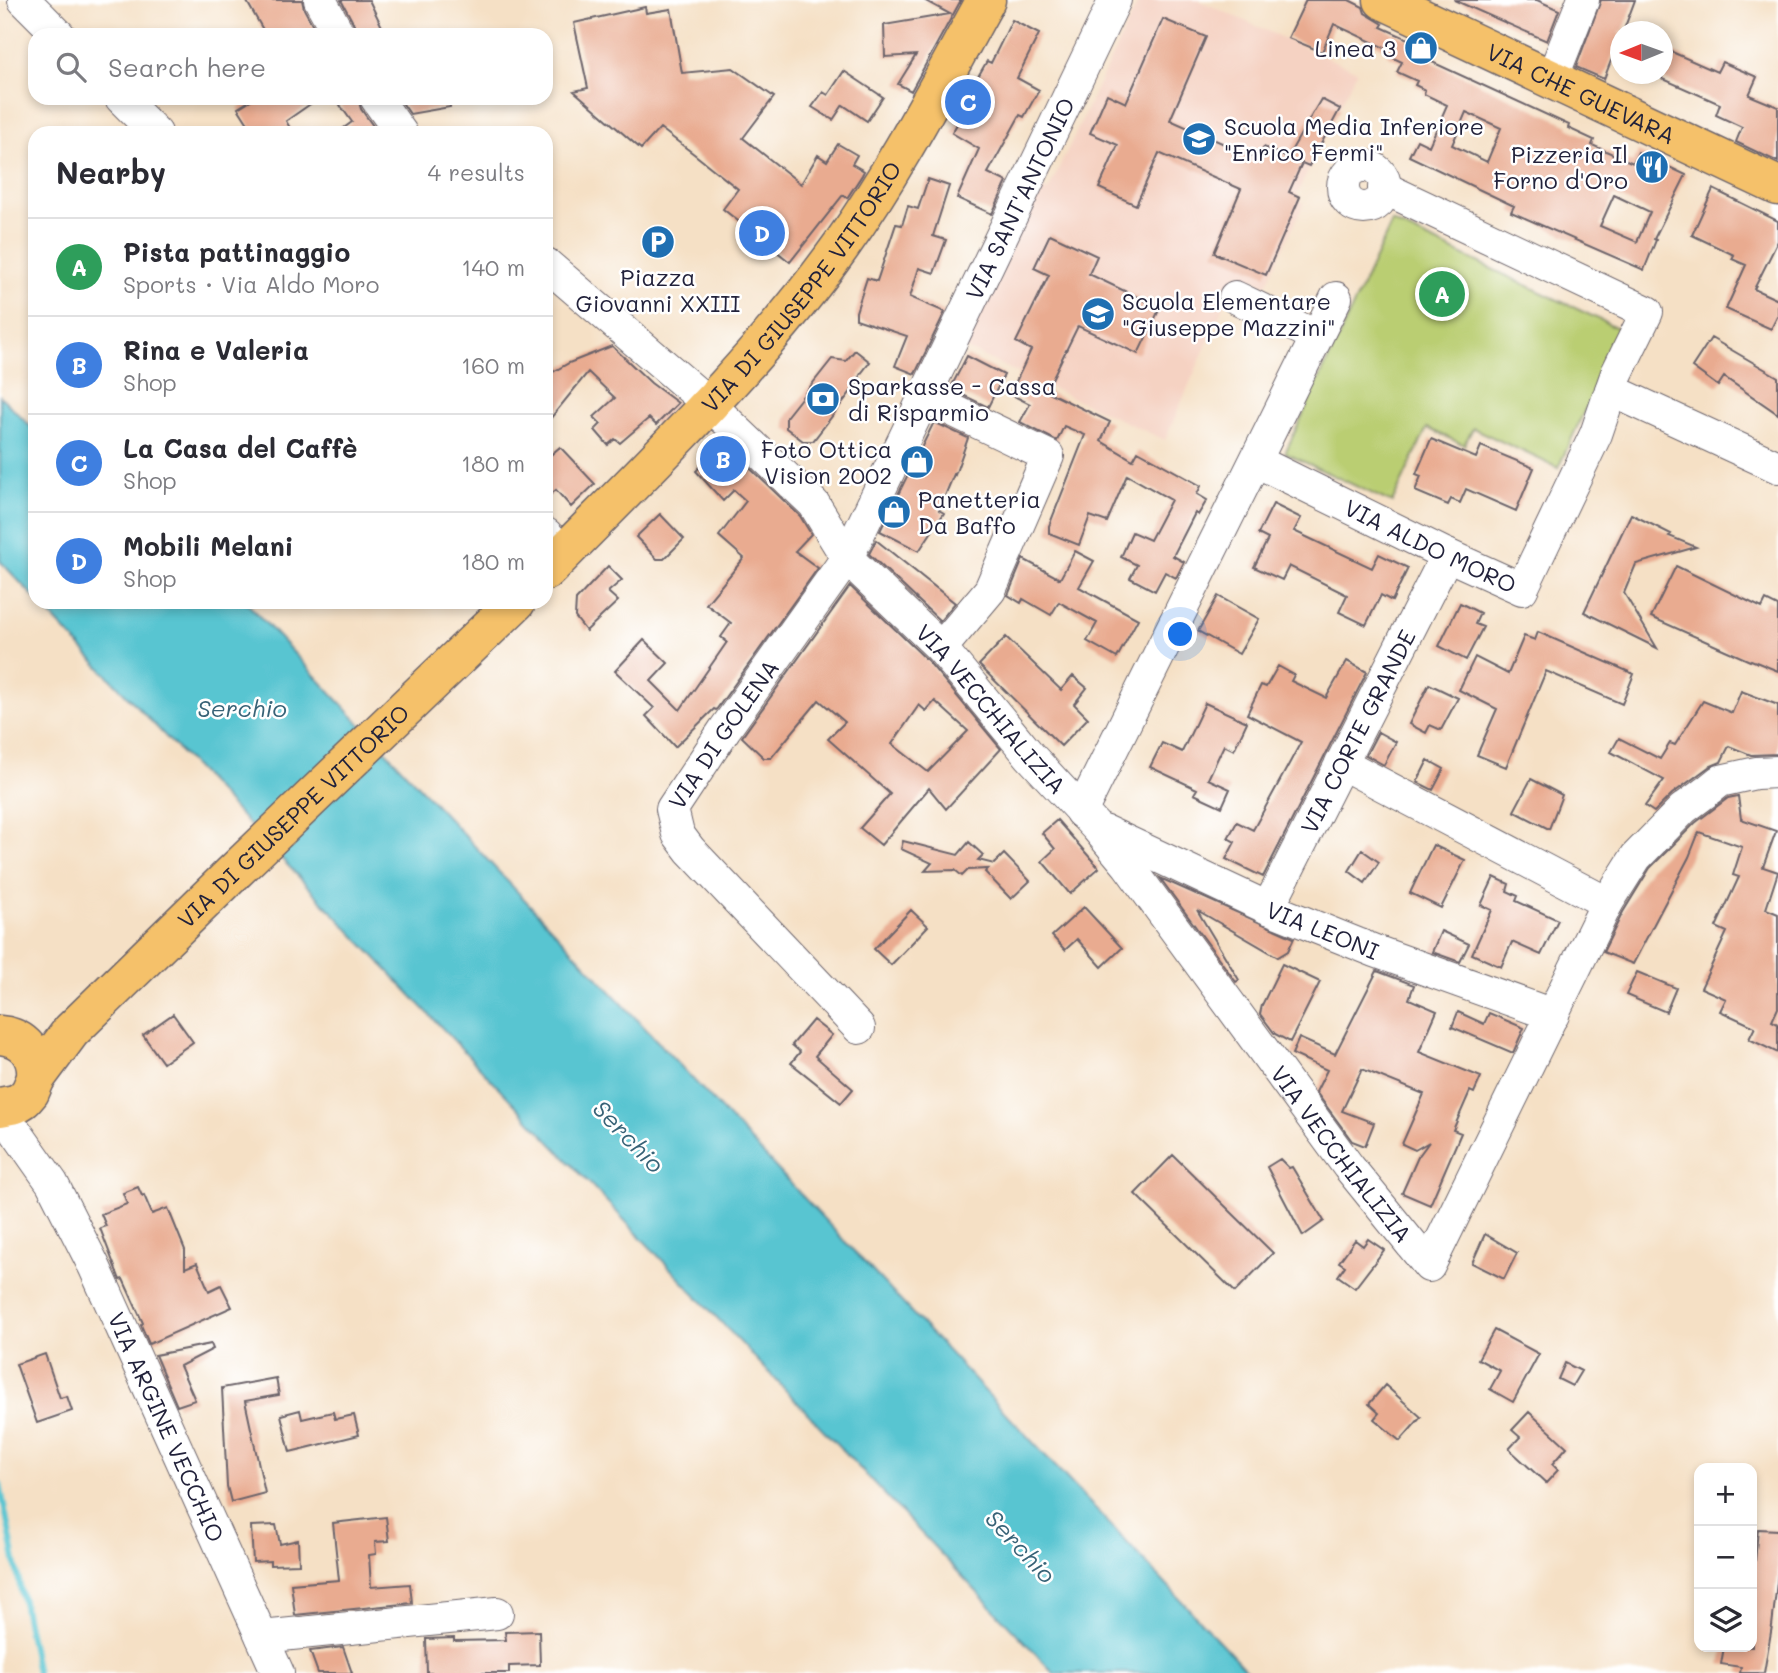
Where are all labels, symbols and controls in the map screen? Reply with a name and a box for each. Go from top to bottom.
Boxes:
north arrow [1610,21,1673,84]
search box [28,28,553,105]
shop icon: Linea 3 [1402,29,1440,67]
place label: Linea 3 [1315,33,1396,63]
street label: VIA CHE GUEVARA [1482,36,1680,151]
icon: search [52,48,90,86]
text: Search here [108,50,266,84]
pin: C [945,76,991,128]
street label: VIA SANT'ANTONIO [958,92,1081,305]
place label: Scuola Media Inferiore "Enrico Fermi" [1224,111,1484,167]
school or university icon: Scuola Media Inferiore "Enrico Fermi" [1180,120,1218,158]
place label: Pizzeria Il Forno d'Oro [1493,139,1628,195]
restaurant icon: Pizzeria Il Forno d'Oro [1633,148,1671,186]
text: Nearby [56,152,166,192]
street label: VIA DI GIUSEPPE VITTORIO [693,153,905,415]
text: 4 results [428,157,525,187]
pin: D [739,207,785,259]
parking icon: Piazza Giovanni XXIII [639,223,677,261]
text: Pista pattinaggio [123,235,350,269]
text: A [71,252,87,282]
text: 140 m [461,252,525,282]
place label: Piazza Giovanni XXIII [576,262,740,318]
pin: A [1419,268,1465,320]
text: Sports · Via Aldo Moro [123,269,379,299]
place label: Scuola Elementare "Giuseppe Mazzini" [1122,286,1335,342]
school or university icon: Scuola Elementare "Giuseppe Mazzini" [1079,295,1117,333]
text: Rina e Valeria [123,333,309,367]
text: B [71,350,87,380]
text: 160 m [461,350,525,380]
text: Shop [123,367,177,397]
place label: Sparkasse - Cassa di Risparmio [848,371,1056,427]
bank icon: Sparkasse - Cassa di Risparmio [804,380,842,418]
text: La Casa del Caffè [123,431,357,465]
pin: B [700,433,746,485]
place label: Foto Ottica Vision 2002 [761,434,892,490]
shop icon: Foto Ottica Vision 2002 [898,443,936,481]
text: C [70,448,88,478]
text: 180 m [461,448,525,478]
text: Shop [123,465,177,495]
place label: Panetteria Da Baffo [918,484,1041,540]
street label: VIA ALDO MORO [1339,492,1521,600]
shop icon: Panetteria Da Baffo [875,493,913,531]
text: Mobili Melani [123,529,294,563]
text: D [71,546,87,576]
text: 180 m [461,546,525,576]
text: Shop [123,563,177,593]
street label: VIA VECCHIALIZIA [910,617,1073,800]
your location [1163,617,1197,651]
street label: VIA CORTE GRANDE [1293,624,1422,838]
street label: VIA DI GOLENA [661,653,785,814]
water label: Serchio [197,692,287,723]
street label: VIA DI GIUSEPPE VITTORIO [171,697,415,934]
street label: VIA LEONI [1262,894,1383,966]
street label: VIA VECCHIALIZIA [1264,1059,1419,1248]
water label: Serchio [587,1093,671,1179]
street label: VIA ARGINE VECCHIO [102,1307,232,1547]
map controls [1694,1463,1757,1652]
button: + [1694,1463,1757,1526]
water label: Serchio [979,1503,1063,1589]
button: − [1694,1526,1757,1589]
button: layers [1694,1589,1757,1652]

